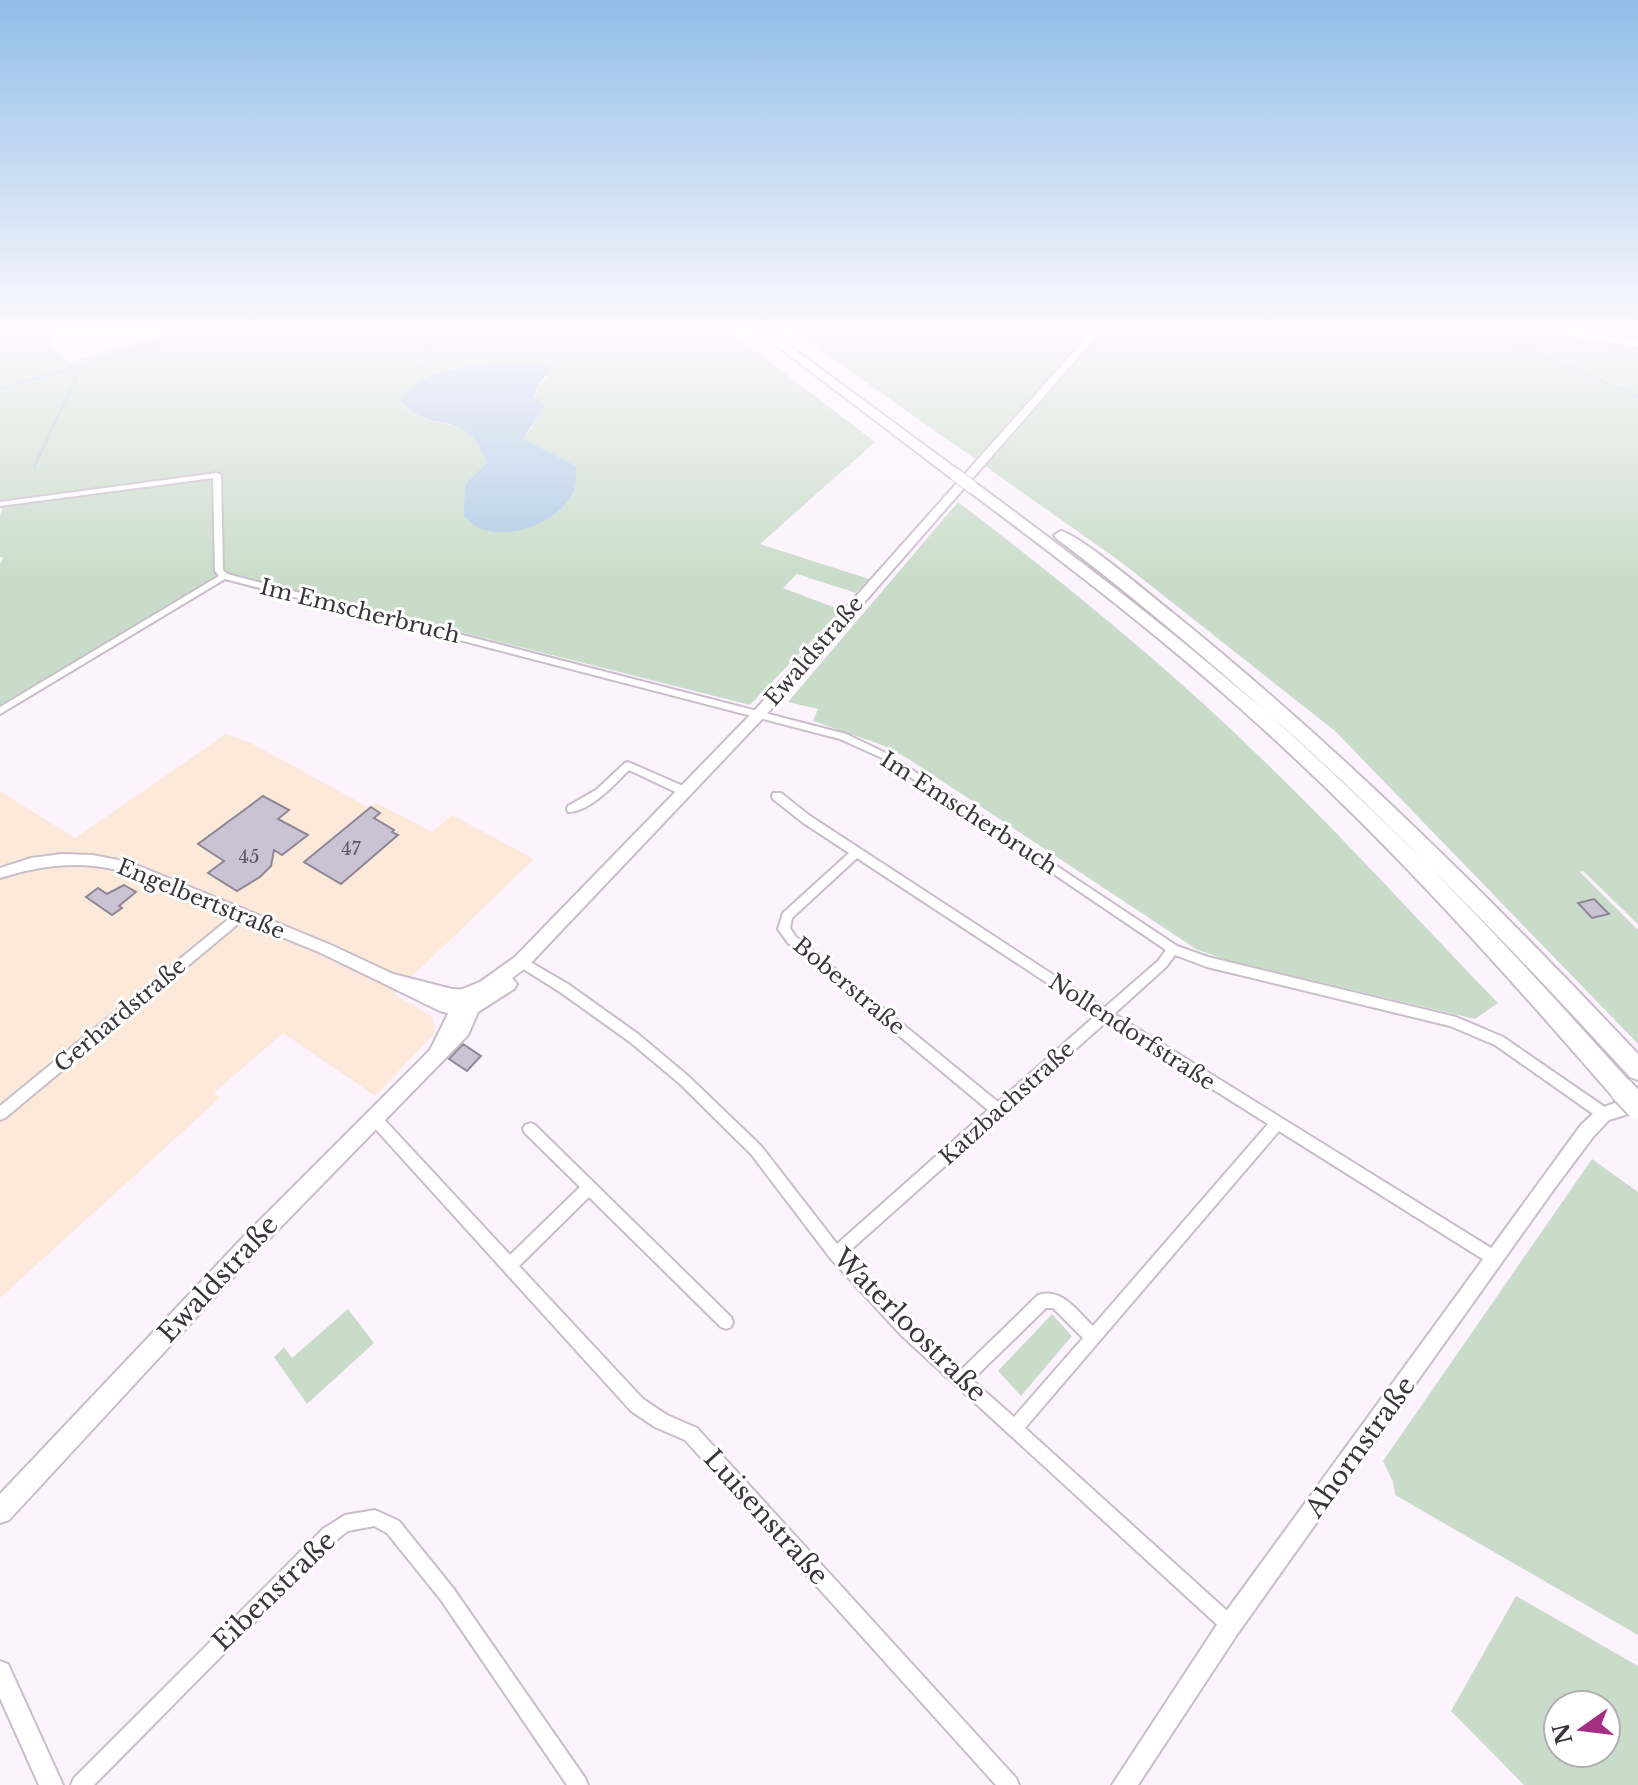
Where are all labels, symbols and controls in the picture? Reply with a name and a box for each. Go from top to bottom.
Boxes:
street label: Im Emscherbruch [257,573,463,649]
street label: Ewaldstraße [759,590,869,712]
street label: Im Emscherbruch [876,746,1062,880]
house number: 47 [341,838,362,860]
house number: 45 [239,846,259,868]
street label: Engelbertstraße [113,853,289,945]
street label: Boberstraße [788,932,910,1040]
street label: Gerhardstraße [49,952,191,1078]
street label: Nollendorfstraße [1044,968,1220,1096]
street label: Katzbachstraße [934,1035,1080,1171]
street label: Ewaldstraße [151,1209,285,1349]
street label: Waterloostraße [826,1241,993,1408]
street label: Ahornstraße [1298,1370,1422,1525]
street label: Luisenstraße [697,1443,835,1591]
street label: Eibenstraße [206,1524,342,1658]
north arrow [1542,1689,1622,1769]
text: N [1547,1720,1579,1747]

